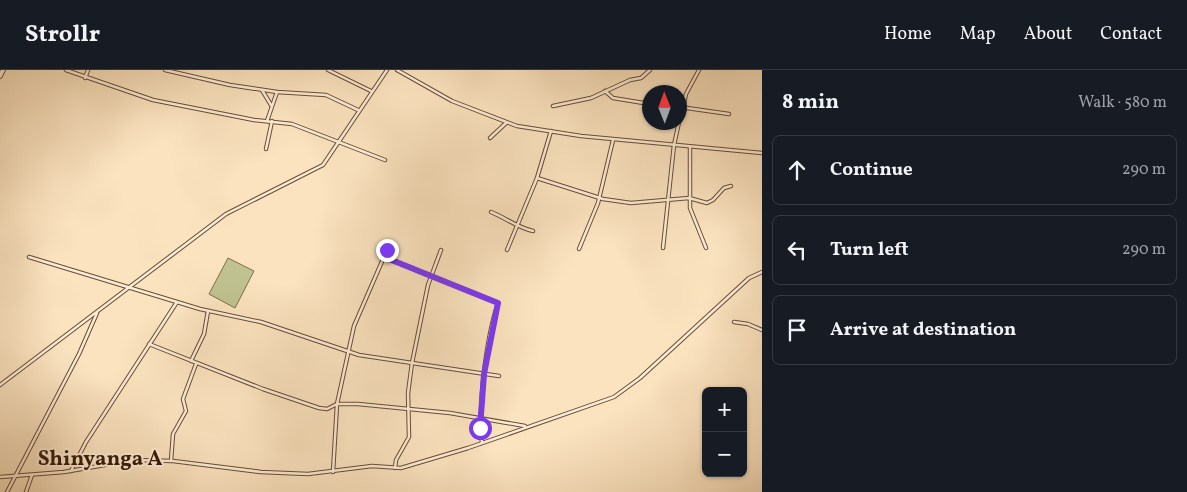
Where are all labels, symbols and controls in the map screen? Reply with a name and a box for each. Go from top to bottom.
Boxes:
text: Strollr [25,18,100,52]
text: Home [884,22,932,47]
text: Map [960,22,996,47]
text: About [1024,22,1072,47]
text: Contact [1100,22,1162,47]
north arrow [642,85,687,130]
text: 8 min [782,88,839,117]
text: Walk · 580 m [1078,92,1167,114]
icon: ahead [783,156,811,184]
text: Continue [830,157,913,183]
text: 290 m [1122,159,1166,181]
icon: left [783,236,811,264]
text: Turn left [830,237,909,263]
route end [376,239,399,262]
text: 290 m [1122,239,1166,261]
icon: arrive [783,316,811,344]
text: Arrive at destination [830,317,1016,343]
map controls [702,387,747,477]
button: + [702,387,747,432]
route start [469,417,492,440]
button: − [702,432,747,477]
district label: Shinyanga A [38,445,162,474]

